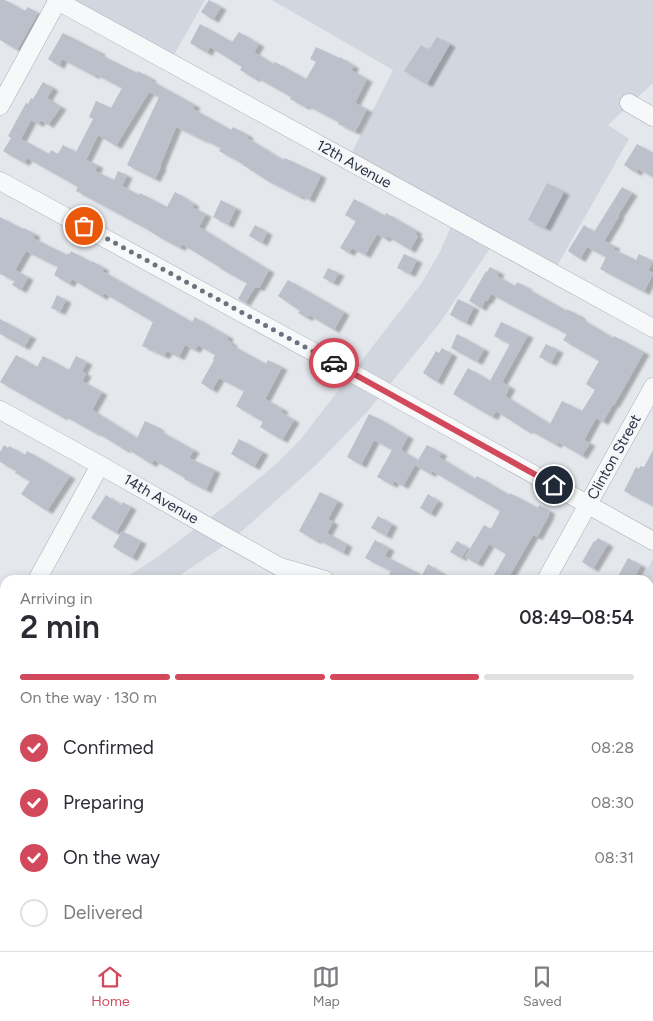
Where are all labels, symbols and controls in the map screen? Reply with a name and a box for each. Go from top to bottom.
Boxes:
street label: 12th Avenue [313,136,395,192]
pin [63,205,105,247]
icon: bag [70,212,98,240]
courier [309,338,359,388]
icon: car [320,349,348,377]
street label: Clinton Street [583,411,645,503]
pin [533,464,575,506]
street label: 14th Avenue [120,470,202,528]
icon: home [540,471,568,499]
text: Arriving in [20,589,92,608]
text: 08:49–08:54 [519,606,634,629]
text: 2 min [20,608,100,646]
text: On the way · 130 m [20,688,157,707]
icon: check [20,734,48,762]
text: Confirmed [63,736,154,759]
text: 08:28 [591,738,634,757]
icon: check [20,789,48,817]
text: Preparing [63,791,144,814]
text: 08:30 [591,793,634,812]
icon: check [20,844,48,872]
text: On the way [63,846,160,869]
text: 08:31 [595,848,634,867]
text: Delivered [63,901,143,924]
tab: Home [91,963,130,1010]
tab: Map [312,963,340,1010]
tab: Saved [523,963,562,1010]

